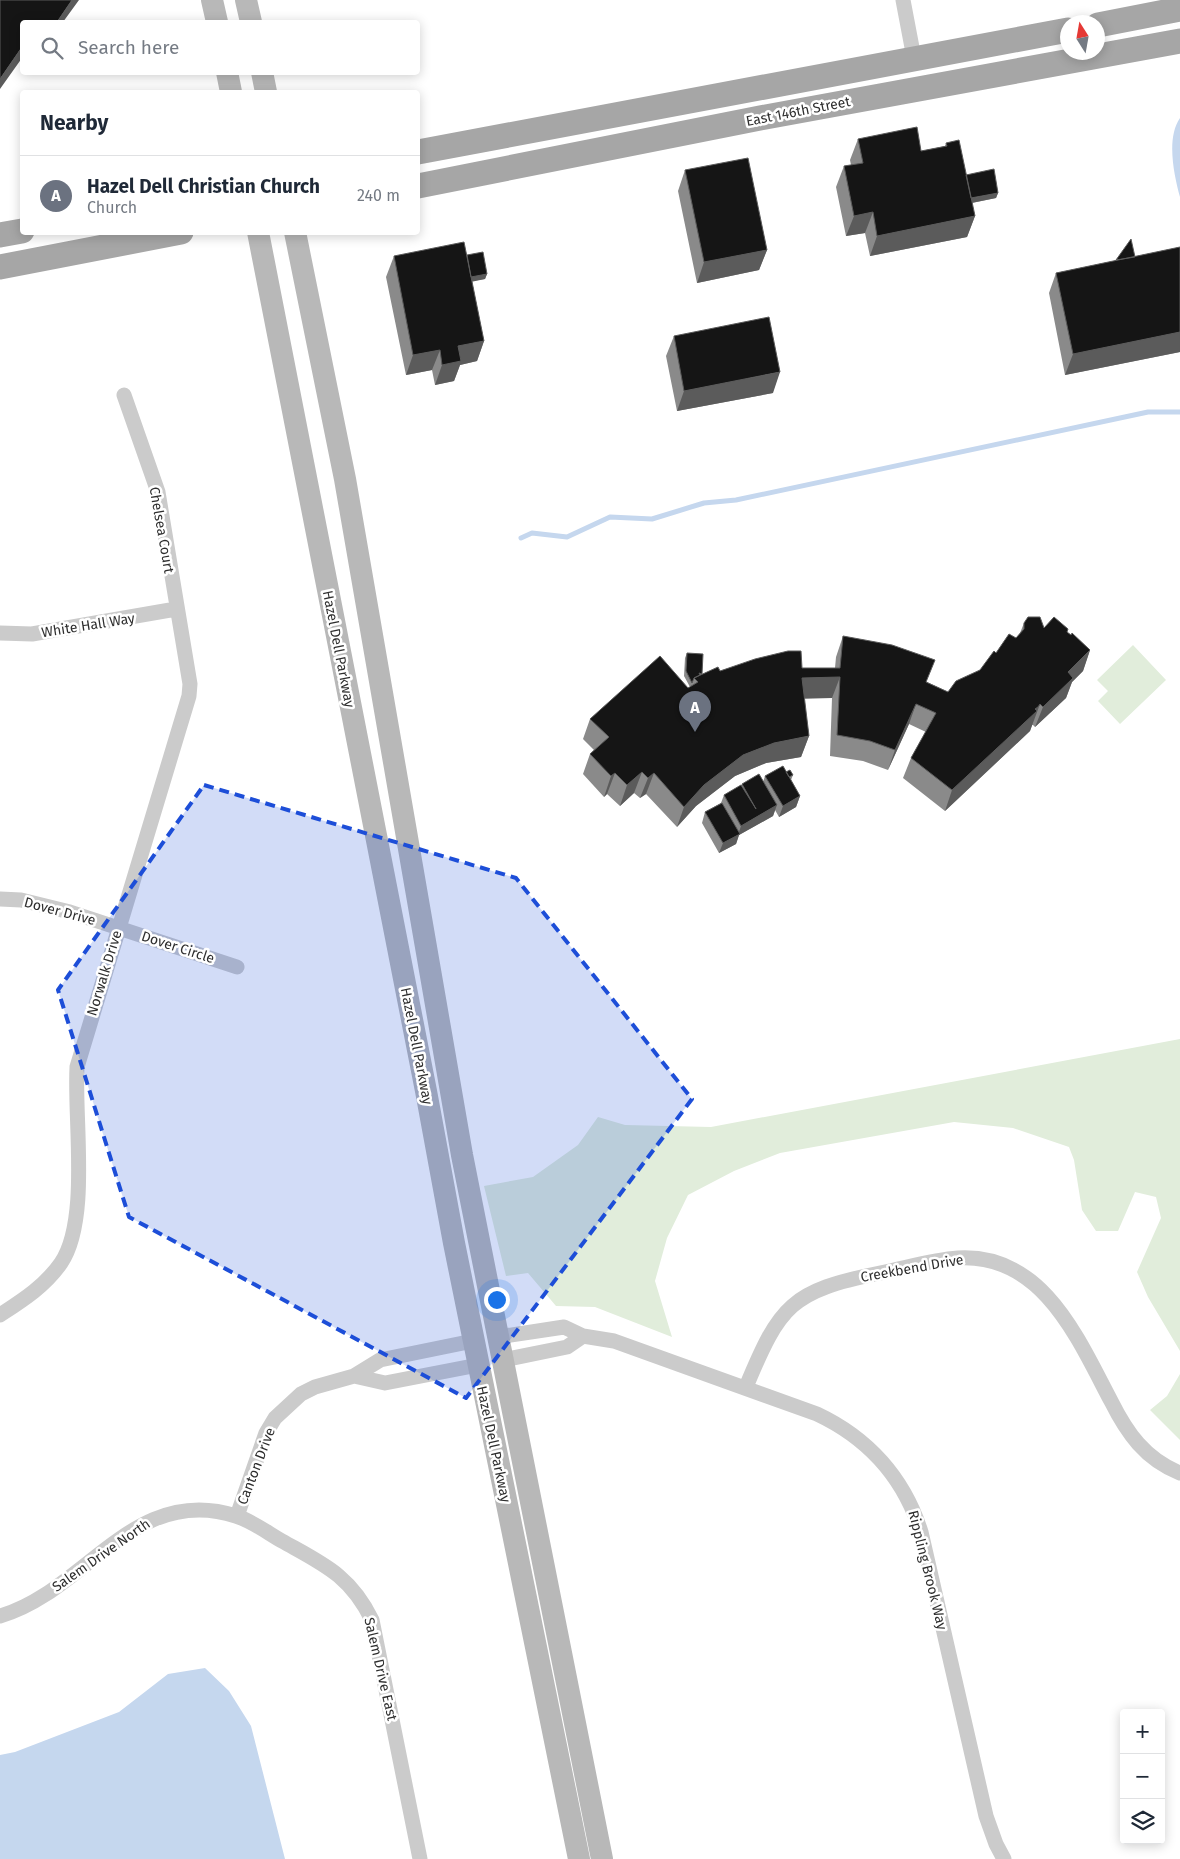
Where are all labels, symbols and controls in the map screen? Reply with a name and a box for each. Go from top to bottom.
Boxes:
north arrow [1060,15,1105,60]
search box [20,20,420,75]
icon: search [38,34,66,62]
text: Search here [78,36,179,59]
street label: East 146th Street [744,93,853,130]
text: Nearby [40,110,108,136]
text: Hazel Dell Christian Church [87,175,320,198]
text: A [51,186,61,205]
text: 240 m [357,186,400,205]
text: Church [87,198,137,217]
street label: Chelsea Court [146,486,178,575]
street label: Hazel Dell Parkway [319,589,358,709]
street label: White Hall Way [40,610,136,641]
pin: A [679,691,711,732]
street label: Dover Drive [22,894,98,929]
street label: Norwalk Drive [83,928,126,1018]
street label: Dover Circle [139,928,217,967]
street label: Hazel Dell Parkway [397,986,436,1106]
street label: Creekbend Drive [859,1251,965,1286]
your location [484,1287,510,1313]
street label: Hazel Dell Parkway [473,1384,514,1504]
street label: Canton Drive [234,1425,279,1507]
street label: Rippling Brook Way [904,1509,951,1632]
street label: Salem Drive North [49,1515,153,1595]
street label: Salem Drive East [360,1616,401,1723]
map controls [1120,1709,1165,1844]
button: + [1120,1709,1165,1754]
button: − [1120,1754,1165,1799]
button: layers [1120,1799,1165,1844]

